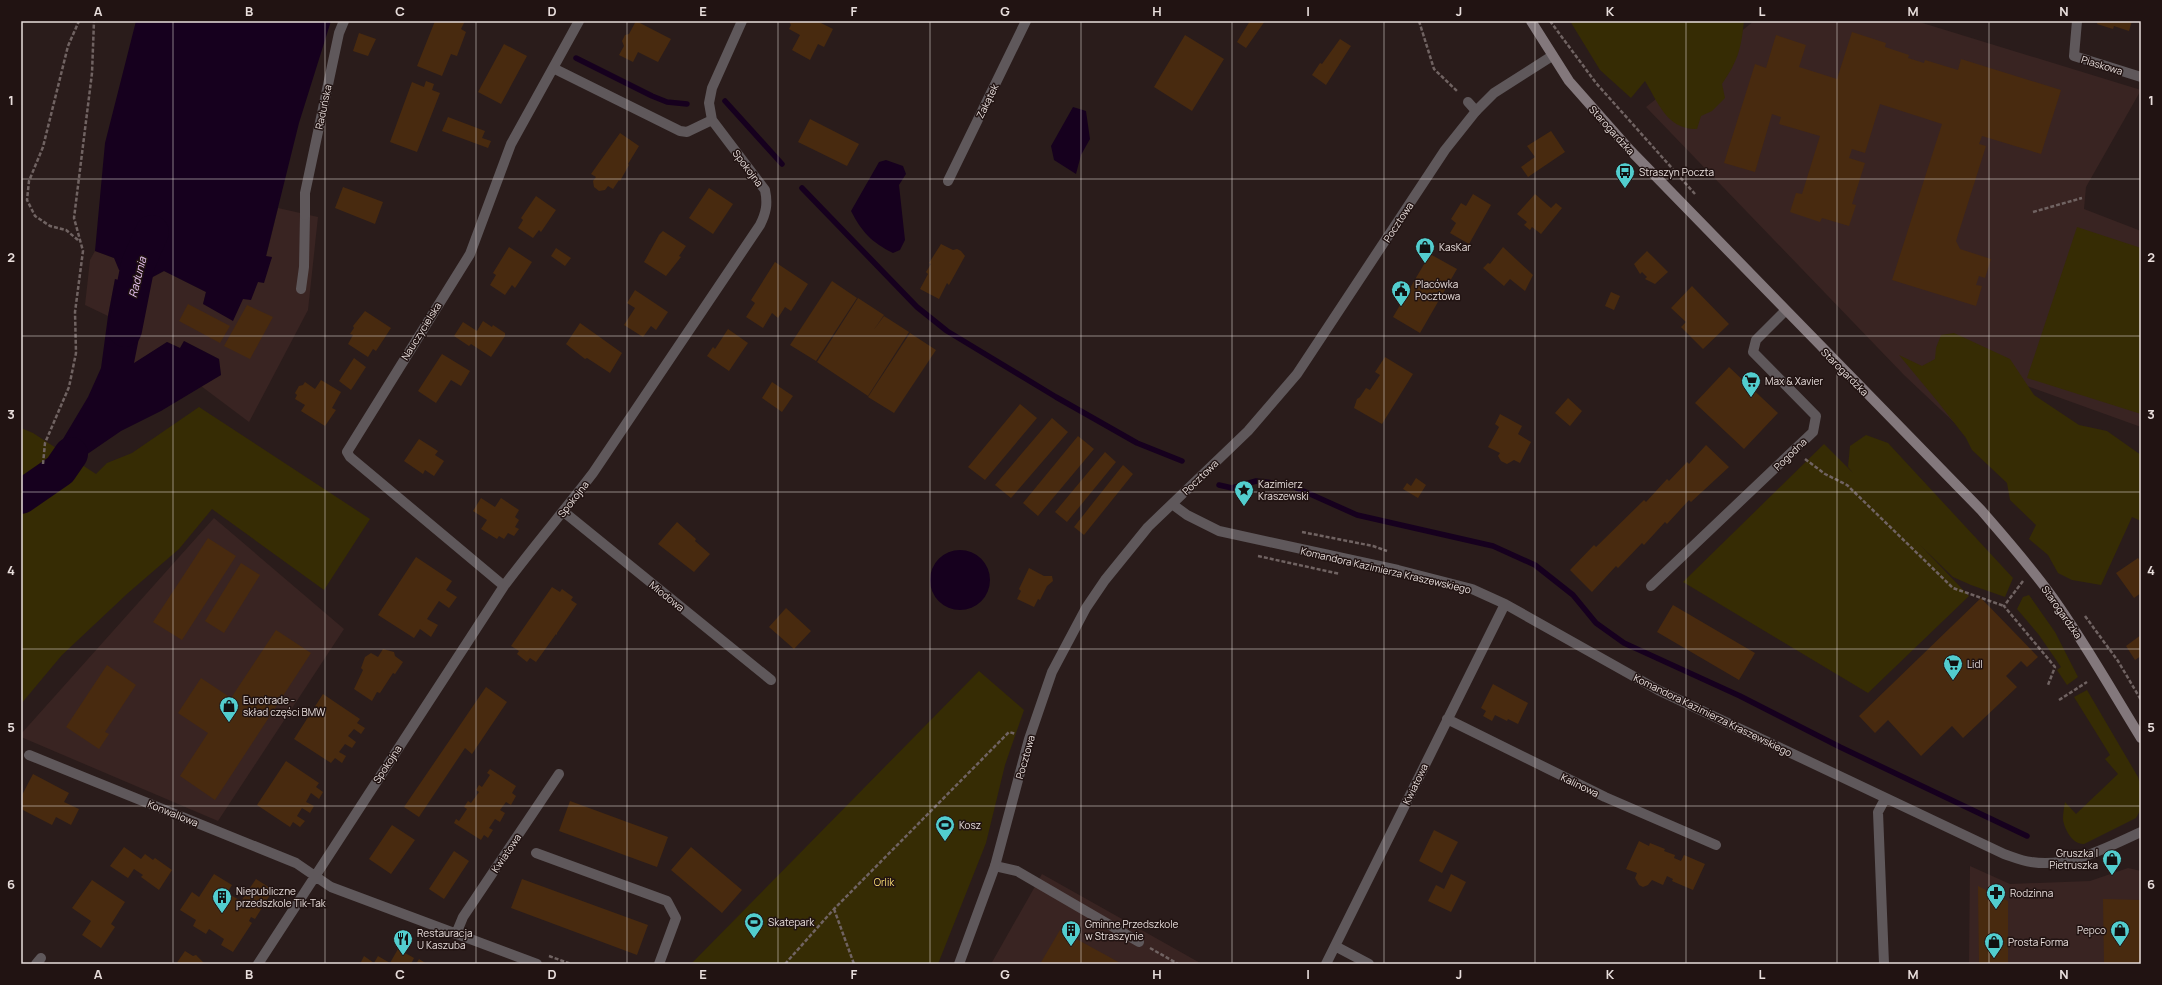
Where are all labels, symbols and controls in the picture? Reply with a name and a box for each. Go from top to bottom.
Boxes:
text: A [94,2,103,20]
text: B [245,2,253,20]
text: C [395,2,405,20]
text: D [547,2,557,20]
text: E [699,2,707,20]
text: F [851,2,858,20]
text: G [1000,2,1010,20]
text: H [1152,2,1162,20]
text: I [1306,2,1310,20]
text: J [1456,2,1462,20]
text: K [1606,2,1615,20]
text: L [1759,2,1766,20]
text: M [1907,2,1919,20]
text: N [2059,2,2069,20]
street label: Piaskowa [2080,52,2124,78]
street label: Zakątek [973,80,1002,121]
street label: Raduńska [311,83,335,131]
text: 1 [8,91,14,109]
text: 1 [2148,91,2154,109]
street label: Starogardzka [1586,102,1638,158]
street label: Spokojna [730,147,766,189]
bus stop icon: Straszyn Poczta [1614,161,1636,189]
place label: Straszyn Poczta [1639,165,1714,179]
street label: Pocztowa [1380,199,1416,245]
shop icon: KasKar [1414,236,1436,264]
place label: KasKar [1439,240,1471,254]
text: 2 [7,248,15,266]
text: 2 [2147,248,2155,266]
water label: Radunia [125,254,149,299]
place label: Placówka Pocztowa [1415,277,1460,303]
public building icon: Placówka Pocztowa [1390,279,1412,307]
street label: Nauczycielska [398,299,444,363]
street label: Starogardzka [1818,345,1872,399]
supermarket icon: Max & Xavier [1740,370,1762,398]
place label: Max & Xavier [1765,374,1823,388]
text: 3 [7,405,15,423]
text: 3 [2147,405,2155,423]
street label: Pogodna [1770,435,1810,473]
street label: Pocztowa [1179,456,1221,498]
place label: Kazimierz Kraszewski [1258,477,1309,503]
street label: Spokojna [554,478,592,520]
place icon: Kazimierz Kraszewski [1233,479,1255,507]
street label: Komandora Kazimierza Kraszewskiego [1299,544,1473,596]
text: 4 [7,561,15,579]
text: 4 [2147,561,2155,579]
street label: Miodowa [647,578,687,614]
street label: Starogardzka [2039,583,2085,641]
supermarket icon: Lidl [1942,653,1964,681]
place label: Lidl [1967,657,1983,671]
street label: Komandora Kazimierza Kraszewskiego [1631,670,1795,760]
place label: Eurotrade - skład części BMW [243,693,326,719]
shop icon: Eurotrade - skład części BMW [218,695,240,723]
text: 5 [7,718,15,736]
text: 5 [2147,718,2155,736]
street label: Pocztowa [1012,733,1038,781]
street label: Spokojna [369,742,405,786]
street label: Kwiatowa [1399,761,1431,807]
street label: Kalinowa [1559,770,1601,800]
street label: Konwaliowa [146,796,200,830]
sports icon: Kosz [934,814,956,842]
place label: Kosz [959,818,981,832]
street label: Kwiatowa [488,831,524,875]
place label: Gruszka I Pietruszka [2049,846,2098,872]
shop icon: Gruszka I Pietruszka [2101,848,2123,876]
text: 6 [7,875,15,893]
park label: Orlik [874,875,895,889]
text: 6 [2147,875,2155,893]
pharmacy icon: Rodzinna [1985,882,2007,910]
place label: Niepubliczne przedszkole Tik-Tak [236,884,327,910]
building icon: Niepubliczne przedszkole Tik-Tak [211,886,233,914]
place label: Rodzinna [2010,886,2053,900]
sports icon: Skatepark [743,911,765,939]
place label: Skatepark [768,915,815,929]
place label: Gminne Przedszkole w Straszynie [1085,917,1179,943]
building icon: Gminne Przedszkole w Straszynie [1060,919,1082,947]
shop icon: Pepco [2109,919,2131,947]
place label: Pepco [2077,923,2106,937]
place label: Restauracja U Kaszuba [417,926,472,952]
restaurant icon: Restauracja U Kaszuba [392,928,414,956]
shop icon: Prosta Forma [1983,931,2005,959]
place label: Prosta Forma [2008,935,2069,949]
text: A [94,965,103,983]
text: B [245,965,253,983]
text: C [395,965,405,983]
text: D [547,965,557,983]
text: E [699,965,707,983]
text: F [851,965,858,983]
text: G [1000,965,1010,983]
text: H [1152,965,1162,983]
text: I [1306,965,1310,983]
text: J [1456,965,1462,983]
text: K [1606,965,1615,983]
text: L [1759,965,1766,983]
text: M [1907,965,1919,983]
text: N [2059,965,2069,983]

